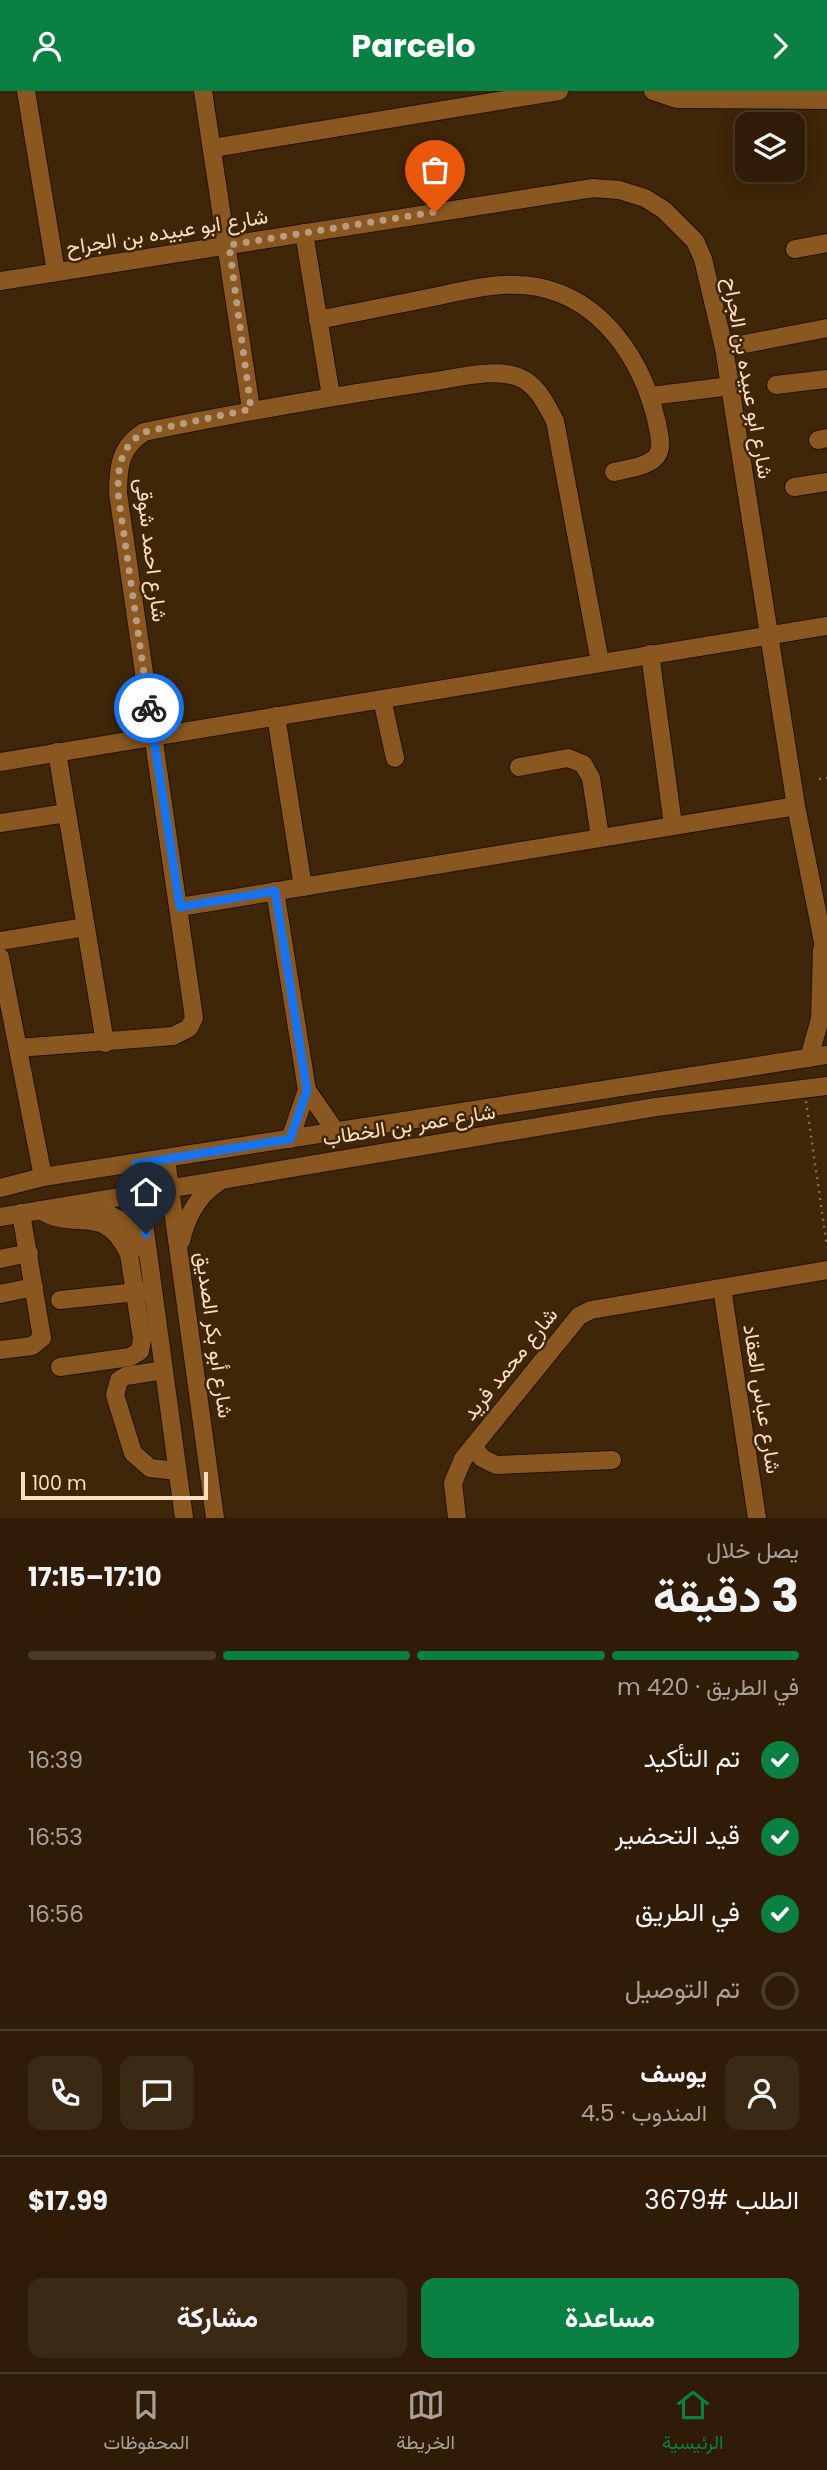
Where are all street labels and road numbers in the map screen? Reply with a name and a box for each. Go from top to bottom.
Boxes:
street label: شارع ابو عبيده بن الجراح [64,201,270,262]
street label: شارع ابو عبيده بن الجراح [716,275,780,481]
street label: شارع احمد شوقى [128,476,175,624]
street label: شارع عمر بن الخطاب [320,1097,497,1152]
street label: شارع أبو بكر الصديق [188,1250,241,1420]
street label: شارع محمد فريد [455,1301,564,1426]
street label: شارع عباس العقاد [736,1322,789,1476]

